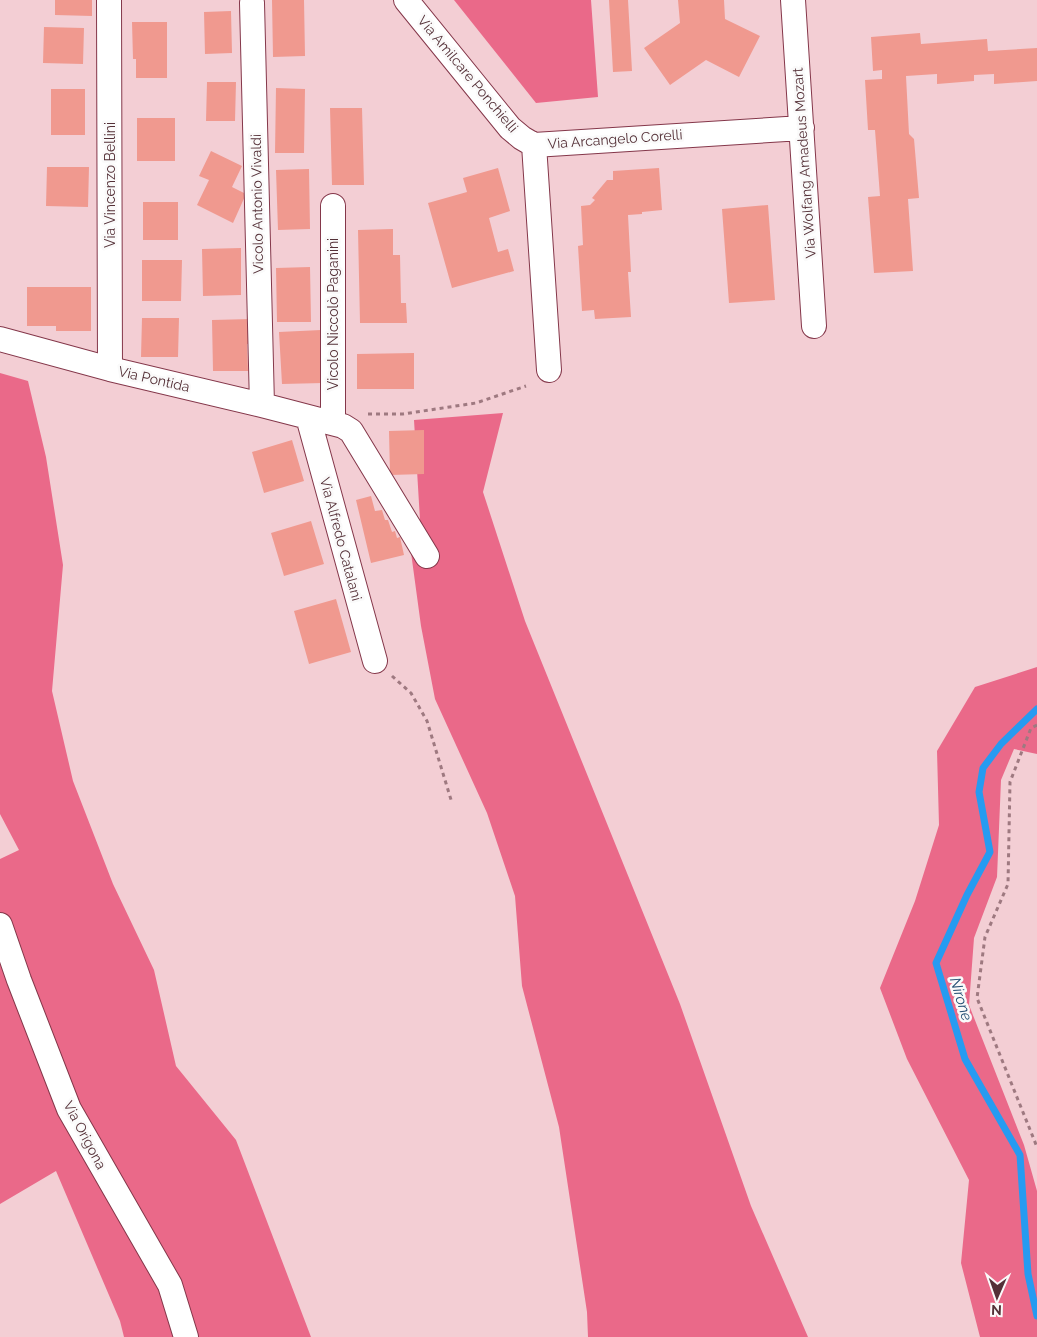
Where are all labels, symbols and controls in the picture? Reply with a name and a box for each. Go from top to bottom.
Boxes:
street label: Via Amilcare Ponchielli [415,12,521,136]
street label: Via Wolfang Amadeus Mozart [789,67,819,259]
street label: Via Vincenzo Bellini [102,122,118,248]
street label: Via Arcangelo Corelli [547,126,683,152]
street label: Vicolo Antonio Vivaldi [248,134,266,274]
street label: Vicolo Niccolò Paganini [325,238,341,390]
street label: Via Pontida [117,363,191,395]
street label: Via Alfredo Catalani [317,476,365,602]
water label: Nirone [946,975,976,1023]
street label: Via Origona [60,1098,110,1172]
north arrow [972,1272,1022,1322]
text: N [991,1302,1002,1318]

